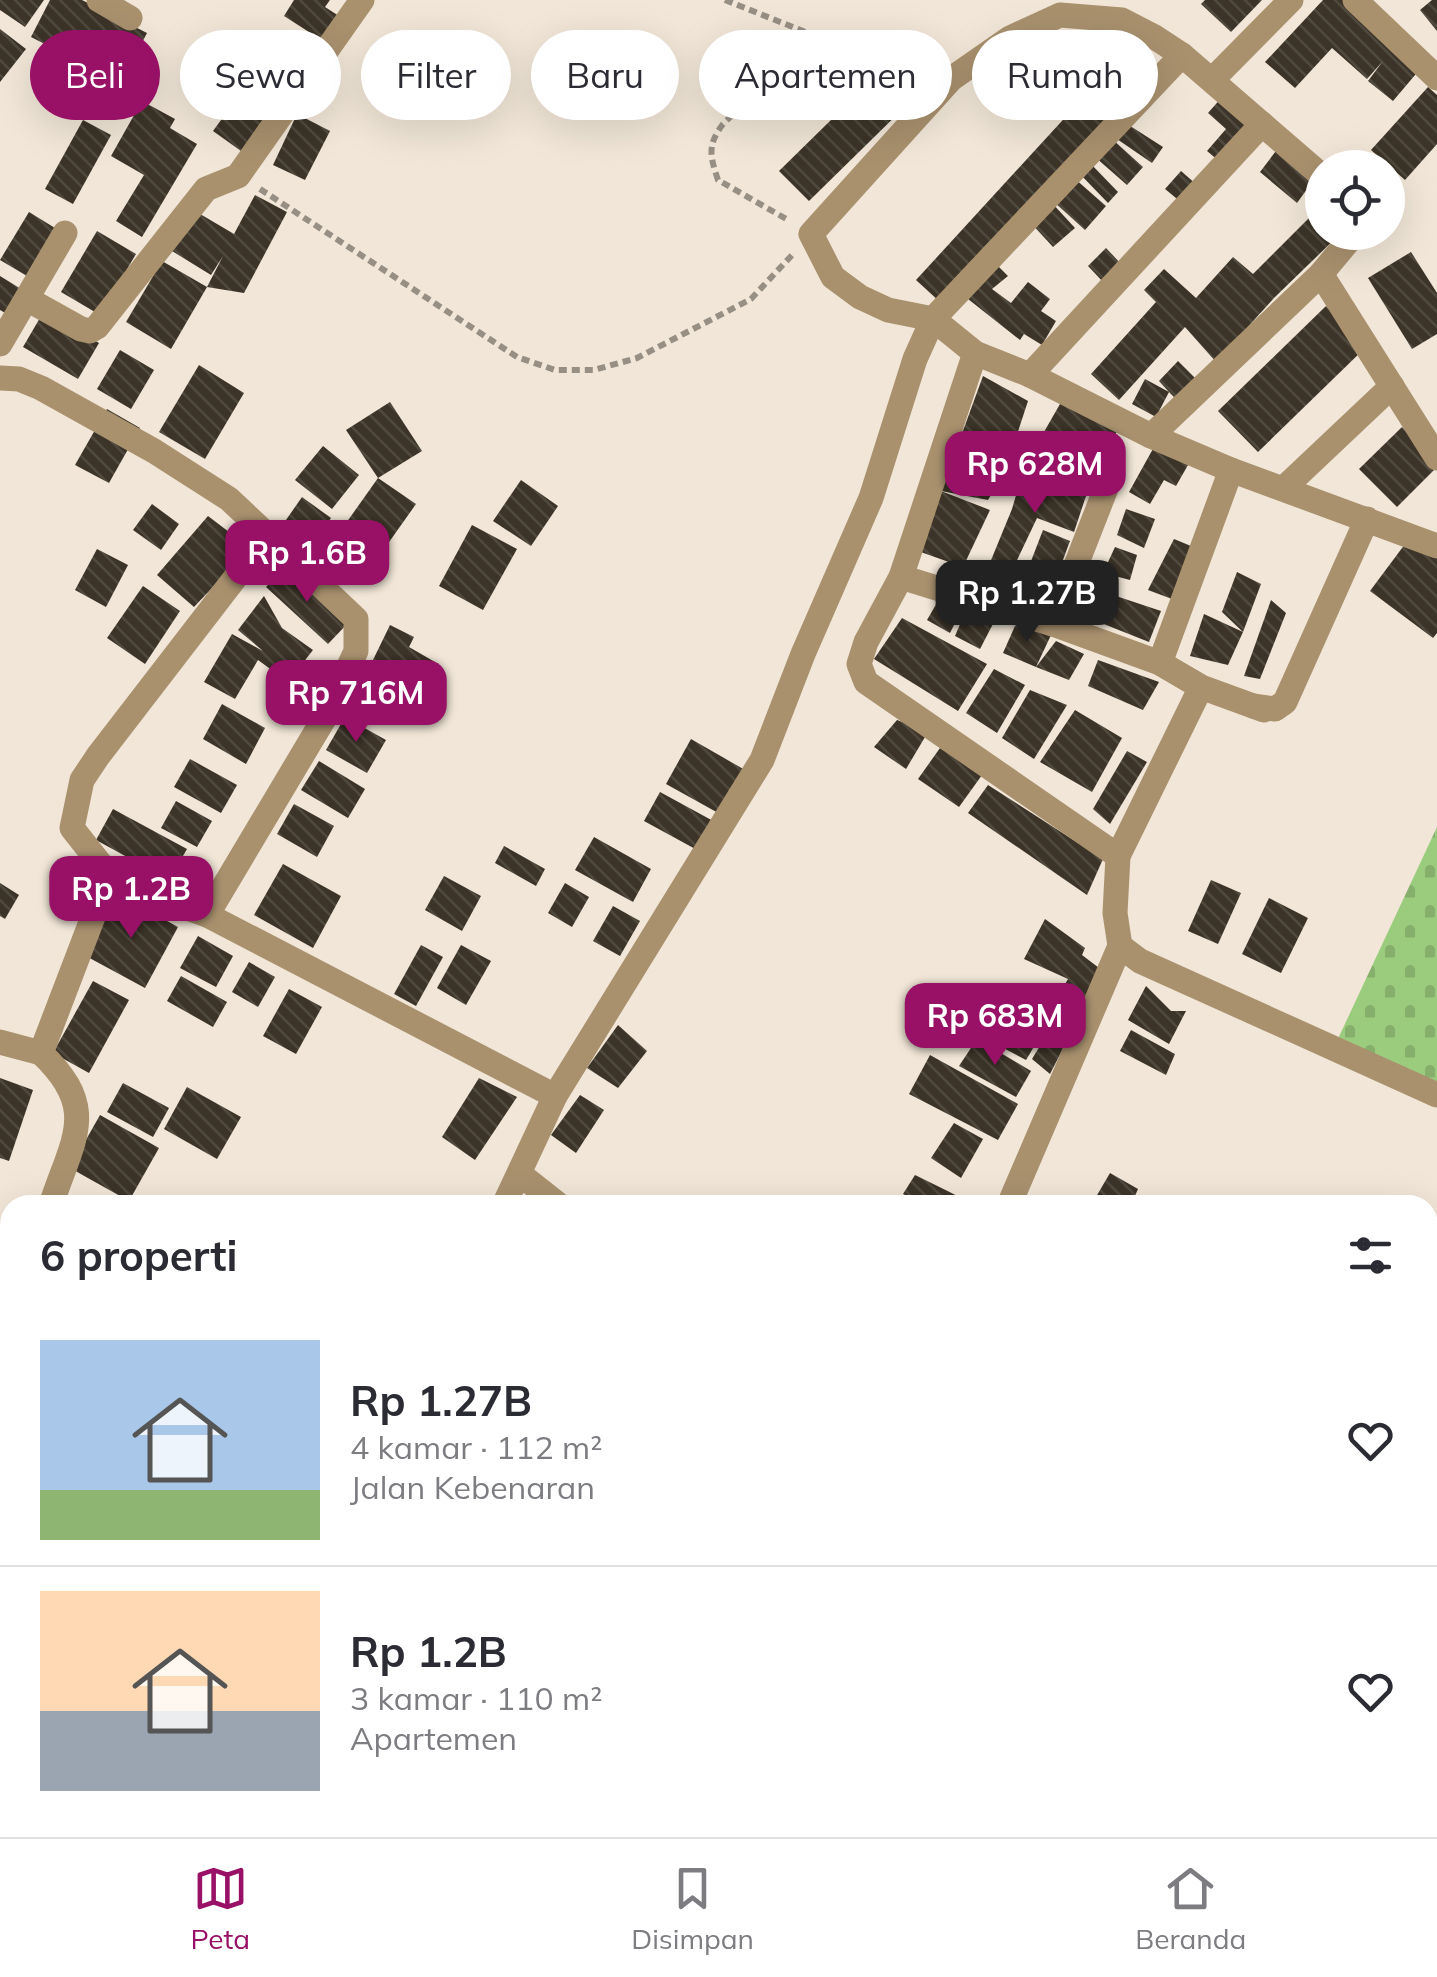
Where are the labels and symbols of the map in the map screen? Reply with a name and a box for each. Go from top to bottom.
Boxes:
pin: Rp 628M [943,431,1127,516]
pin: Rp 1.6B [215,520,399,605]
pin: Rp 1.27B [924,560,1130,645]
pin: Rp 716M [264,660,448,745]
pin: Rp 1.2B [39,856,223,941]
pin: Rp 683M [903,983,1087,1068]

